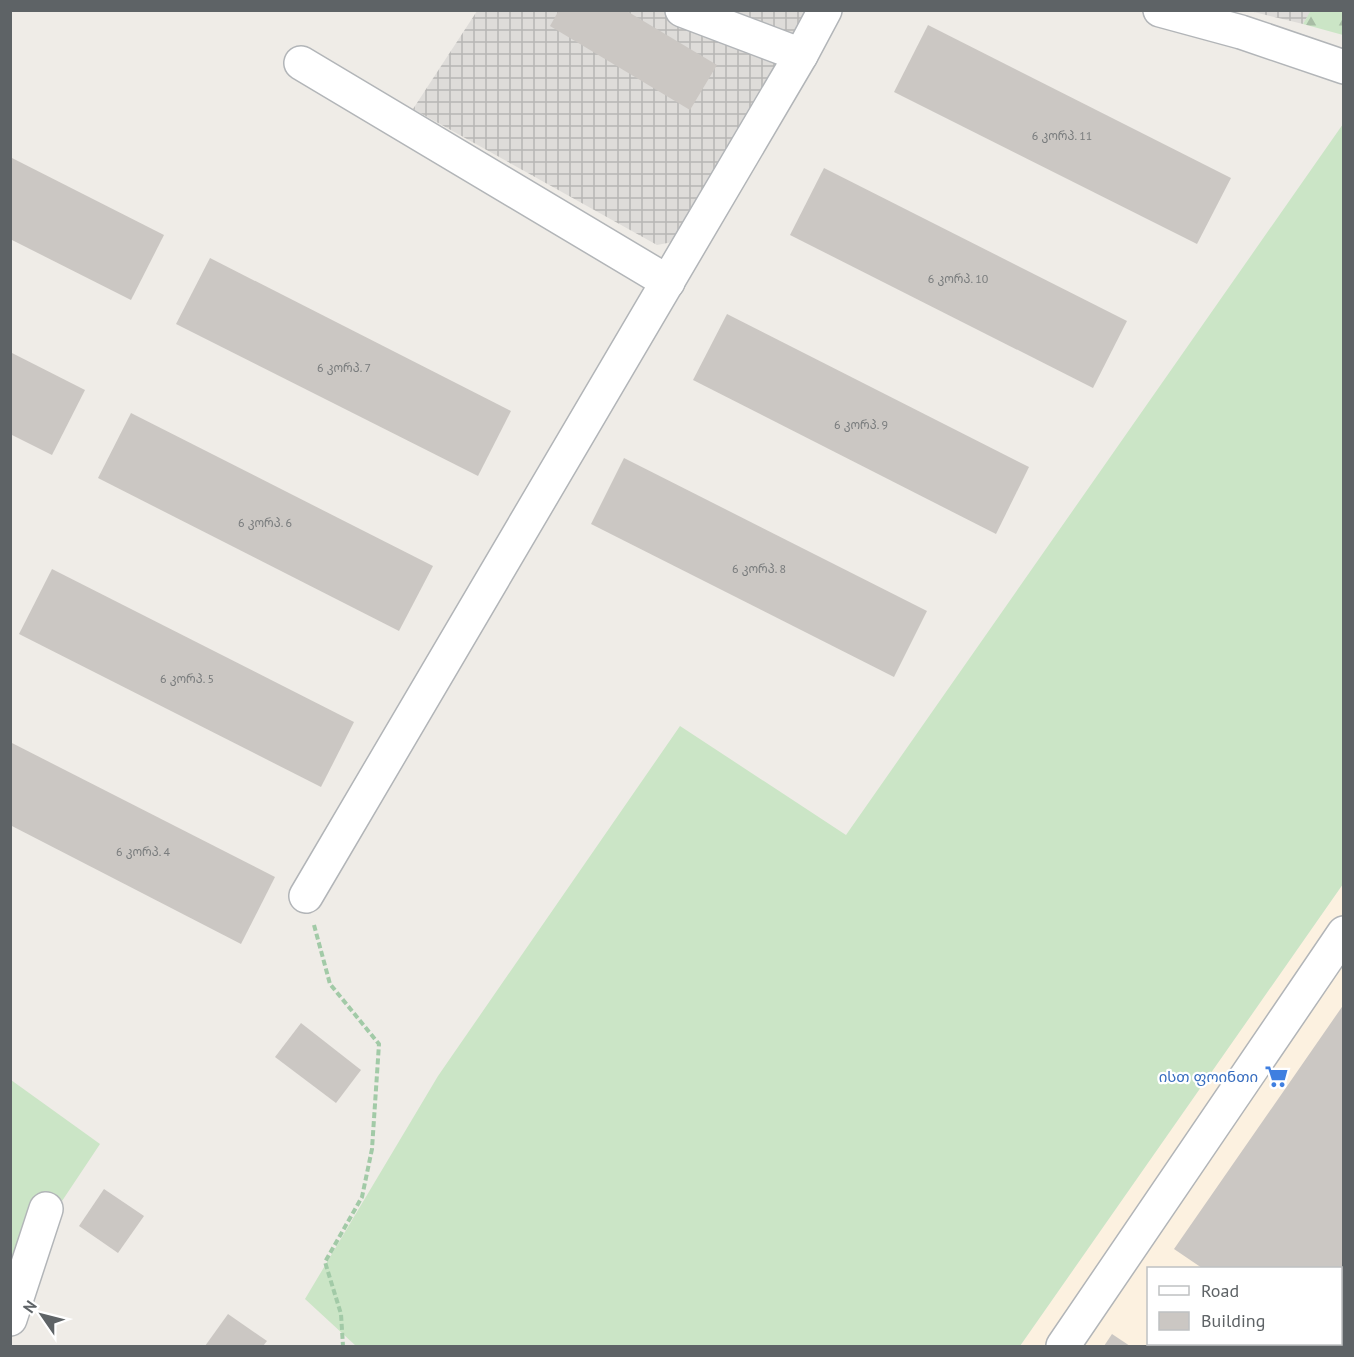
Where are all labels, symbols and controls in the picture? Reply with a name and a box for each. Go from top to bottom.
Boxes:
house number: 6 კორპ. 11 [1032,128,1092,143]
house number: 6 კორპ. 10 [928,271,989,286]
house number: 6 კორპ. 7 [317,360,371,375]
house number: 6 კორპ. 9 [834,417,888,432]
house number: 6 კორპ. 6 [238,515,292,530]
house number: 6 კორპ. 8 [732,561,786,576]
house number: 6 კორპ. 5 [160,671,214,686]
house number: 6 კორპ. 4 [116,844,171,859]
supermarket icon: ისთ ფოინთი [1263,1063,1289,1089]
place label: ისთ ფოინთი [1159,1067,1258,1086]
legend [1147,1267,1342,1345]
text: Road [1201,1279,1239,1302]
north arrow [12,1285,72,1345]
text: N [19,1296,41,1316]
text: Building [1201,1309,1265,1332]

